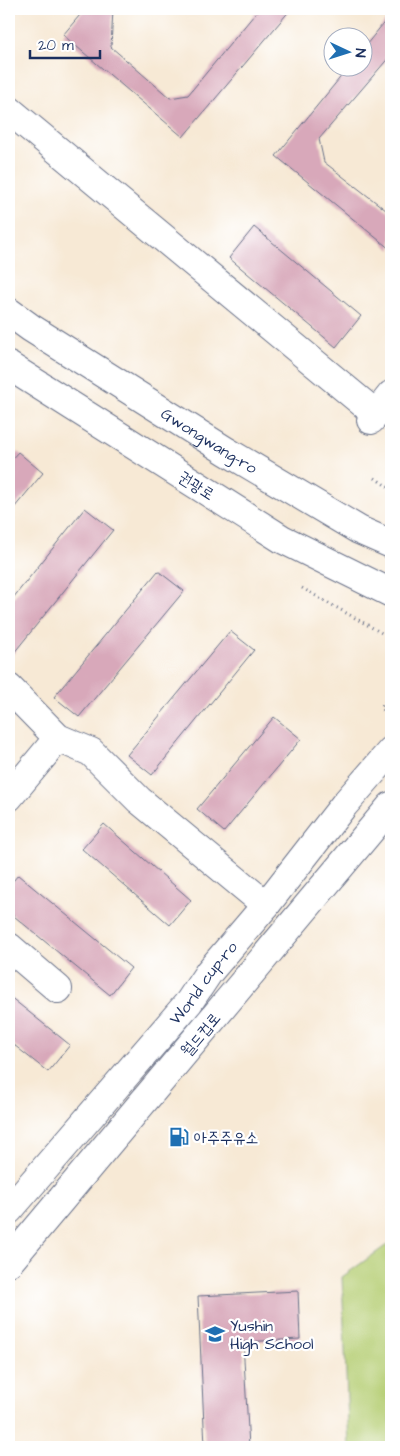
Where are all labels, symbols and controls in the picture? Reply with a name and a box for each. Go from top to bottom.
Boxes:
scale bar [30,28,100,60]
north arrow [322,28,372,78]
text: 20 m [38,35,74,56]
text: N [350,48,370,58]
street label: Gwongwang-ro [157,403,261,479]
street label: 권광로 [174,466,219,505]
street label: World cup-ro [164,937,243,1030]
street label: 월드컵로 [176,1008,226,1061]
fuel station icon: 아주주유소 [168,1126,190,1148]
place label: 아주주유소 [194,1127,258,1149]
place label: Yushin High School [230,1315,314,1356]
school or university icon: Yushin High School [204,1323,226,1345]

